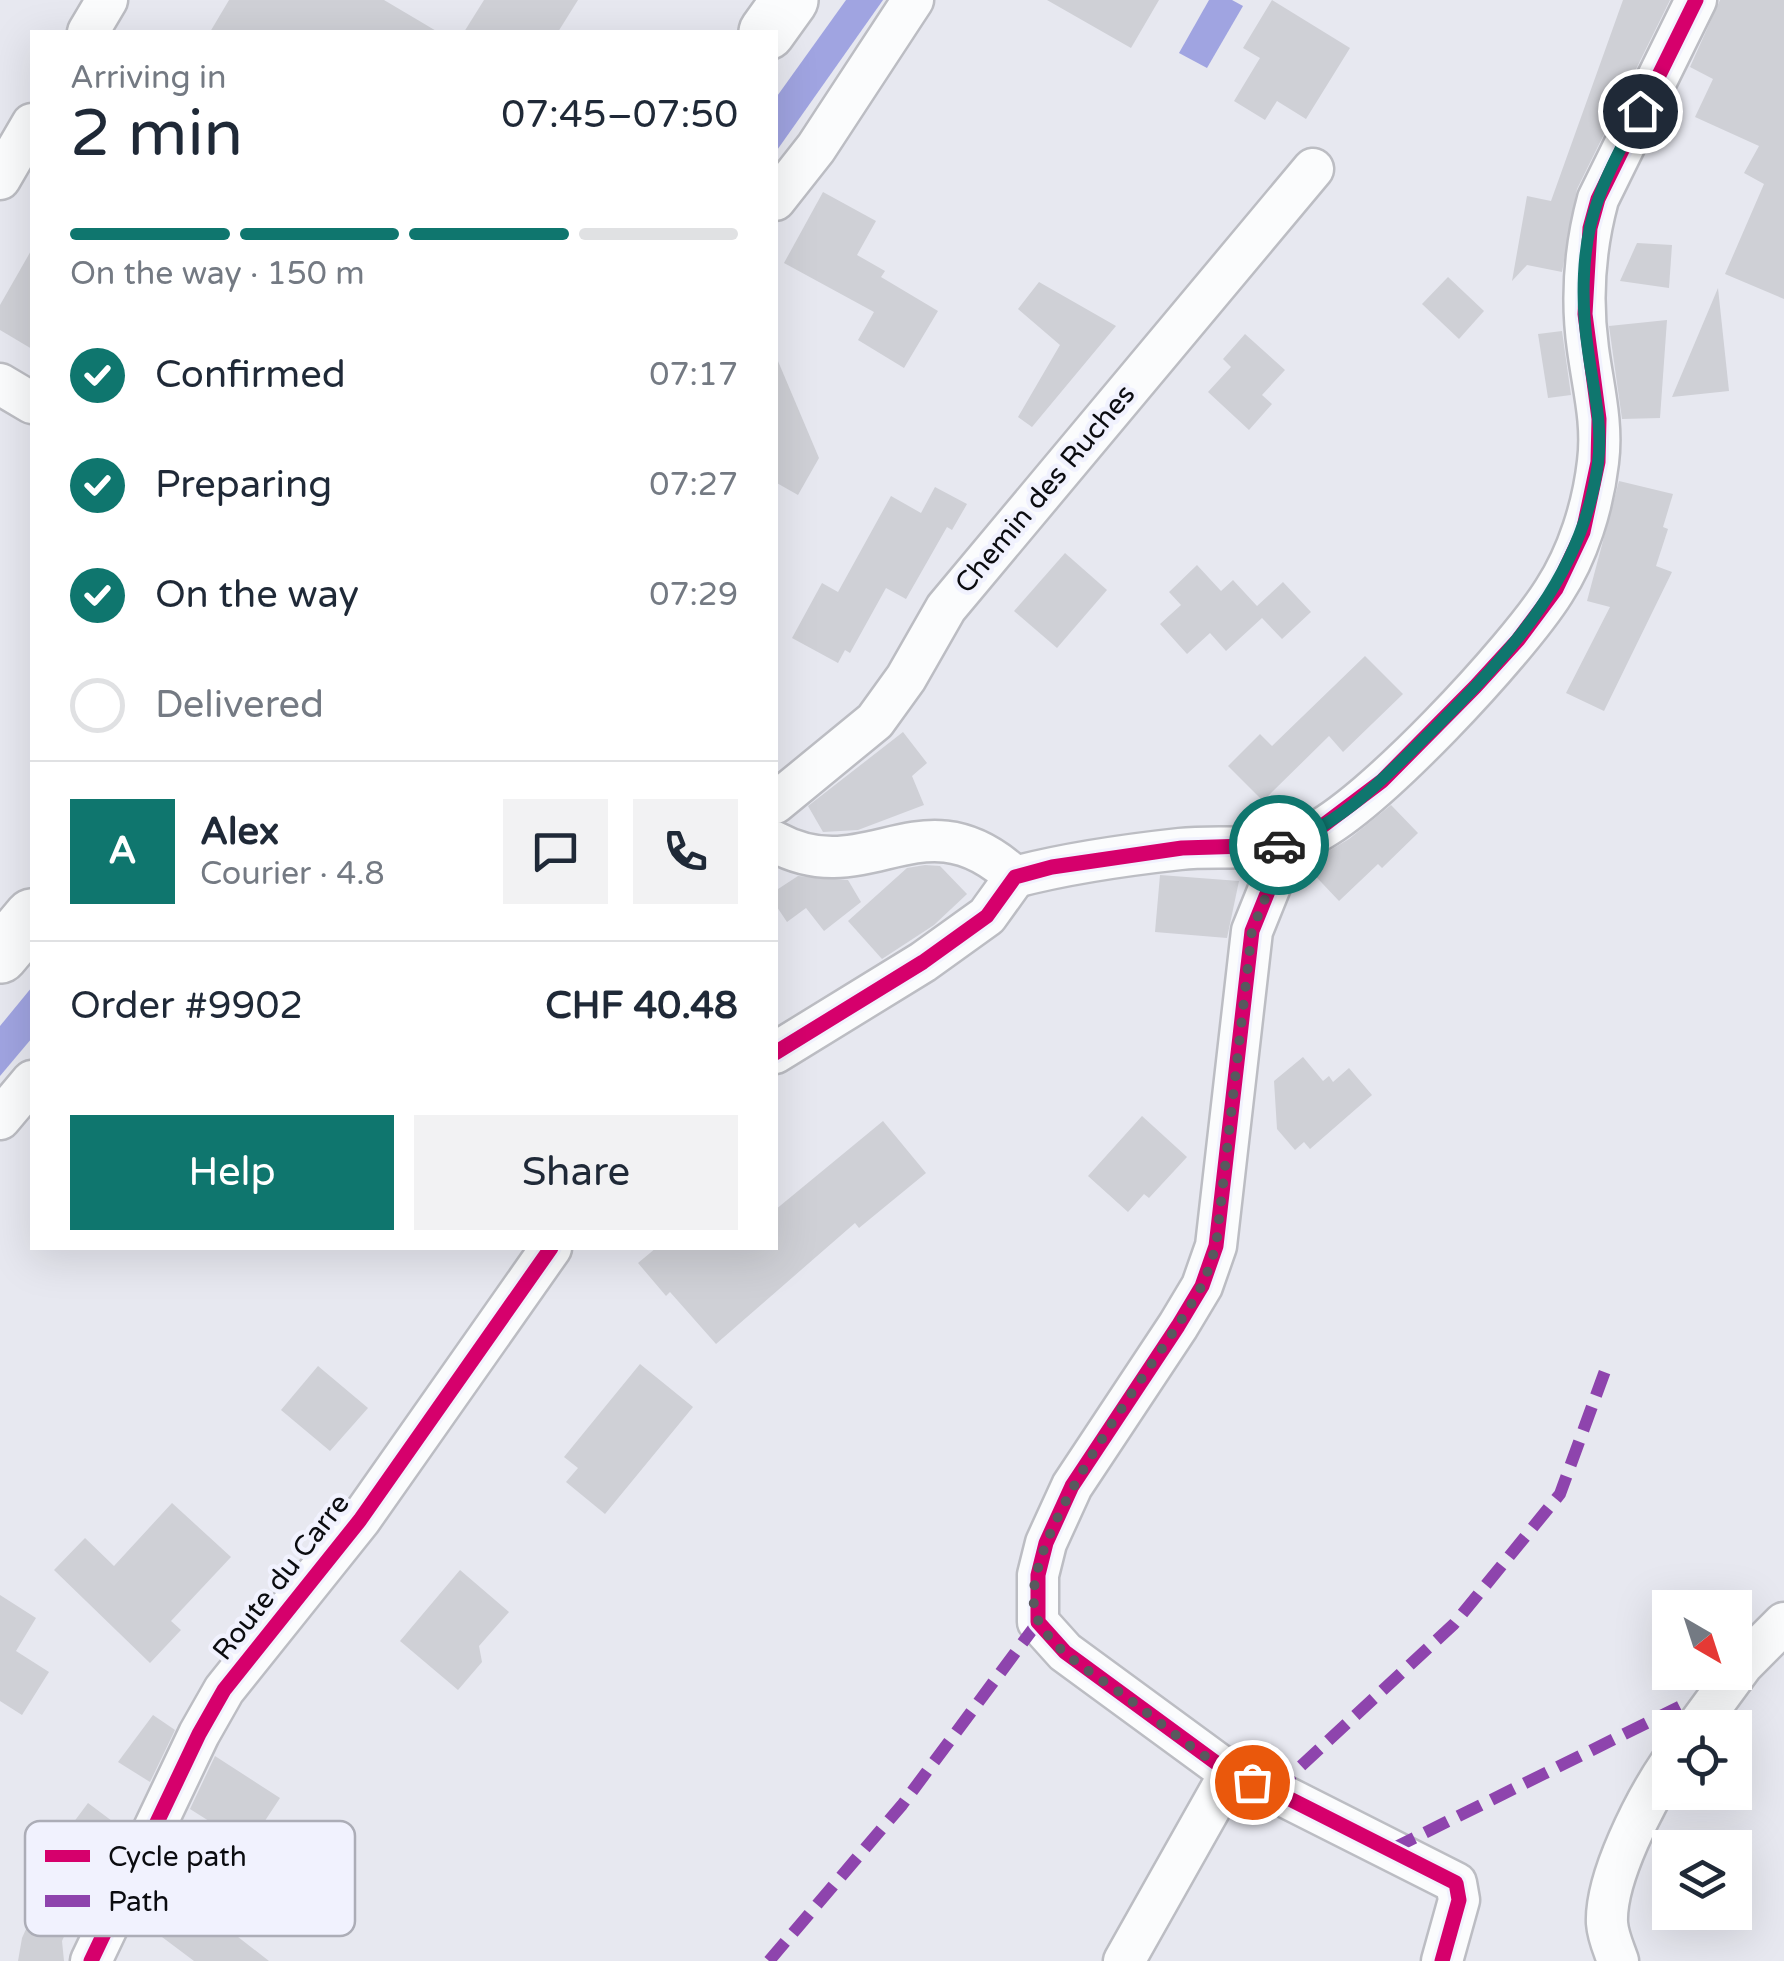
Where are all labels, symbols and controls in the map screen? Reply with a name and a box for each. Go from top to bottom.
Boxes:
text: Arriving in [70,59,227,97]
pin [1598,69,1683,154]
icon: home [1613,84,1668,139]
text: 07:45–07:50 [501,92,738,138]
text: 2 min [70,95,243,174]
text: On the way · 150 m [70,255,365,293]
icon: check [70,348,125,403]
text: Confirmed [155,352,346,398]
text: 07:17 [649,356,738,394]
street label: Chemin des Ruches [948,378,1142,600]
icon: check [70,458,125,513]
text: Preparing [155,462,332,508]
text: 07:27 [649,466,738,504]
icon: check [70,568,125,623]
text: On the way [155,572,359,618]
text: 07:29 [649,576,738,614]
text: Delivered [155,682,324,728]
courier [1229,795,1329,895]
button: chat [503,799,608,904]
button: phone [633,799,738,904]
text: Alex [200,809,279,855]
icon: car [1252,818,1307,873]
text: A [108,828,137,874]
text: Courier · 4.8 [200,855,385,893]
text: Order #9902 [70,983,303,1029]
text: CHF 40.48 [545,983,738,1029]
button: Help [70,1115,394,1230]
button: Share [414,1115,738,1230]
street label: Route du Carre [206,1487,356,1667]
north arrow [1652,1590,1752,1690]
map controls [1652,1590,1752,1930]
button: locate [1652,1710,1752,1810]
pin [1210,1740,1295,1825]
icon: bag [1225,1755,1280,1810]
legend [25,1821,355,1936]
button: layers [1652,1830,1752,1930]
text: Cycle path [108,1840,247,1874]
text: Path [108,1885,169,1919]

